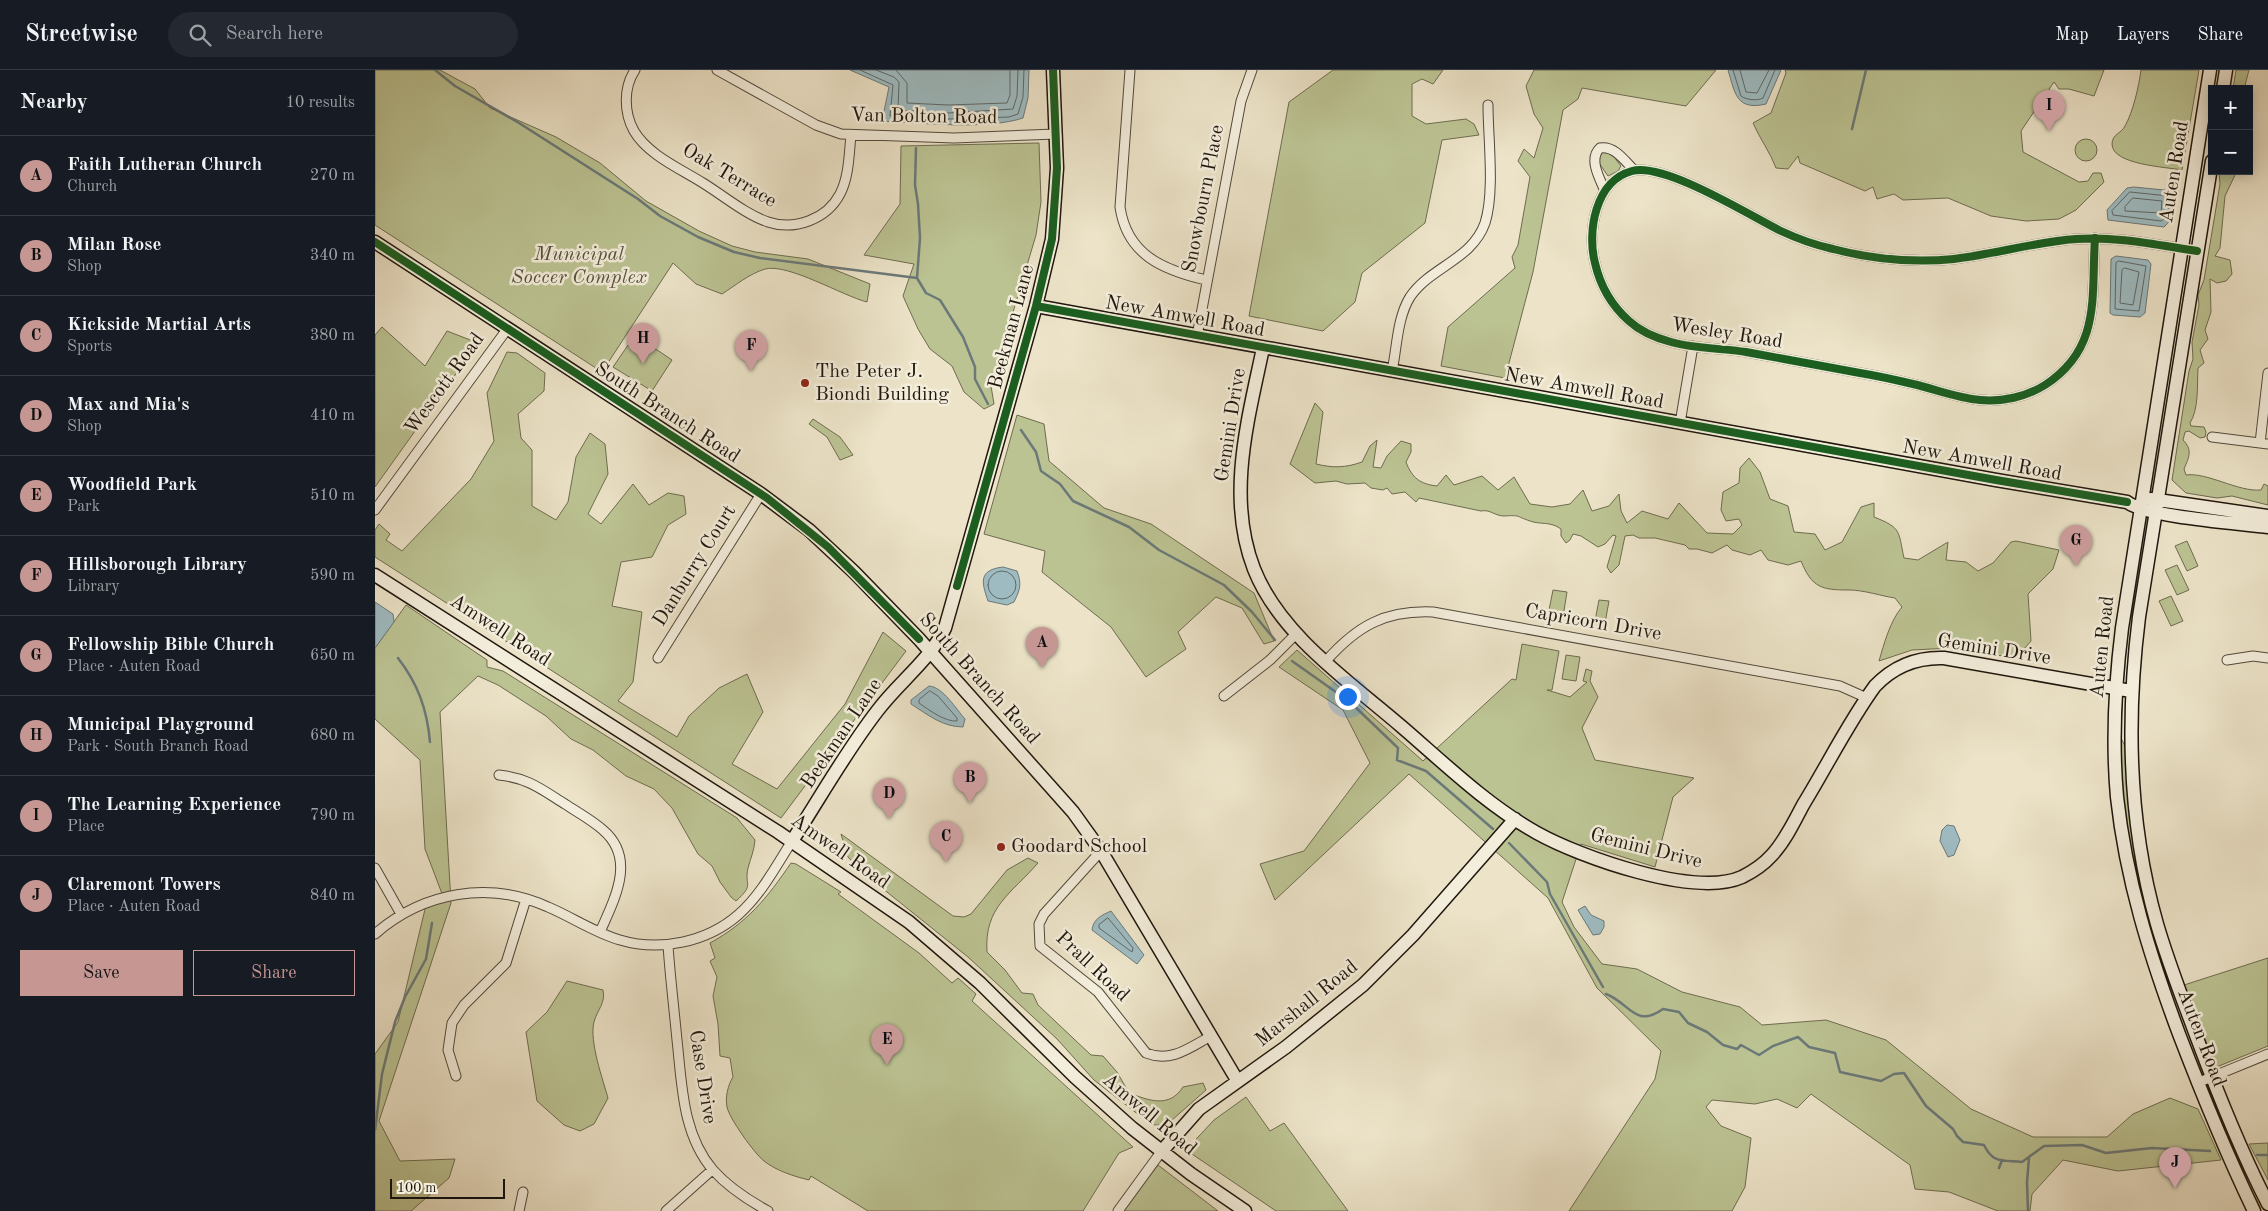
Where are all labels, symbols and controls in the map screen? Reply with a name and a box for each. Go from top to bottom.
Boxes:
search box [168,12,518,57]
icon: search [186,21,214,49]
text: Streetwise [25,23,138,47]
text: Search here [226,25,323,44]
text: Map [2055,26,2089,44]
text: Layers [2117,26,2169,44]
text: Share [2197,26,2243,44]
map controls [2208,85,2253,175]
button: + [2208,85,2253,130]
pin: I [2033,90,2065,131]
text: Nearby [20,92,88,113]
text: 10 results [286,95,355,111]
street label: Van Bolton Road [850,106,998,128]
street label: Auten Road [2157,120,2193,224]
street label: Snowbourn Place [1180,123,1228,275]
button: − [2208,130,2253,175]
street label: Oak Terrace [678,140,780,212]
text: Faith Lutheran Church [67,156,262,175]
text: A [30,168,42,184]
text: 270 m [310,168,355,184]
text: Church [67,179,117,195]
text: Milan Rose [67,236,162,255]
park label: Municipal Soccer Complex [511,245,647,288]
text: B [30,248,42,264]
text: 340 m [310,248,355,264]
text: Shop [67,259,102,275]
street label: Beekman Lane [986,263,1038,391]
street label: New Amwell Road [1104,293,1266,341]
street label: Wesley Road [1670,315,1784,353]
text: Kickside Martial Arts [67,316,251,335]
pin: H [627,323,659,364]
text: C [31,328,41,344]
text: 380 m [310,328,355,344]
street label: Wescott Road [402,330,488,438]
pin: F [735,330,767,371]
text: Sports [67,339,112,355]
street label: South Branch Road [591,359,743,467]
place label: The Peter J. Biondi Building [815,362,949,405]
street label: New Amwell Road [1503,365,1665,413]
street label: Gemini Drive [1212,367,1250,483]
marker: The Peter J. Biondi Building [799,377,811,389]
text: Max and Mia's [67,396,189,415]
text: D [30,408,42,424]
text: 410 m [310,408,355,424]
text: Shop [67,419,102,435]
street label: New Amwell Road [1901,437,2063,485]
text: Woodfield Park [67,476,197,495]
text: E [30,488,42,504]
text: 510 m [310,488,355,504]
text: Park [67,499,100,515]
street label: Danburry Court [650,502,740,630]
pin: G [2060,525,2092,566]
text: Hillsborough Library [67,556,247,575]
text: F [31,568,41,584]
text: 590 m [310,568,355,584]
text: Library [67,579,120,595]
street label: Amwell Road [446,591,554,671]
street label: Auten Road [2088,595,2118,699]
street label: Capricorn Drive [1523,601,1663,645]
street label: South Branch Road [915,610,1043,748]
pin: A [1026,627,1058,668]
street label: Gemini Drive [1936,631,2052,669]
text: Fellowship Bible Church [67,636,274,655]
text: G [30,648,42,664]
text: 650 m [310,648,355,664]
text: Place · Auten Road [67,659,200,675]
street label: Beekman Lane [798,675,886,793]
your location [1335,684,1361,710]
text: Municipal Playground [67,716,254,735]
text: H [29,728,43,744]
text: 680 m [310,728,355,744]
text: Park · South Branch Road [67,739,249,755]
pin: B [954,762,986,803]
pin: D [873,778,905,819]
text: The Learning Experience [67,796,281,815]
text: I [32,808,40,824]
text: 790 m [310,808,355,824]
street label: Amwell Road [787,811,893,893]
text: Place [67,819,104,835]
pin: C [930,821,962,862]
street label: Gemini Drive [1588,825,1704,873]
place label: Goodard School [1011,837,1147,857]
marker: Goodard School [995,841,1007,853]
text: Claremont Towers [67,876,221,895]
text: J [32,888,40,904]
text: 840 m [310,888,355,904]
text: Place · Auten Road [67,899,200,915]
street label: Prall Road [1051,928,1133,1006]
button: Save [20,950,183,996]
button: Share [193,950,355,996]
street label: Marshall Road [1252,957,1362,1051]
street label: Auten Road [2173,986,2229,1090]
pin: E [871,1024,903,1065]
street label: Case Drive [685,1029,719,1125]
street label: Amwell Road [1098,1070,1200,1160]
pin: J [2159,1147,2191,1188]
scale bar [390,1176,505,1199]
text: 100 m [397,1181,436,1195]

